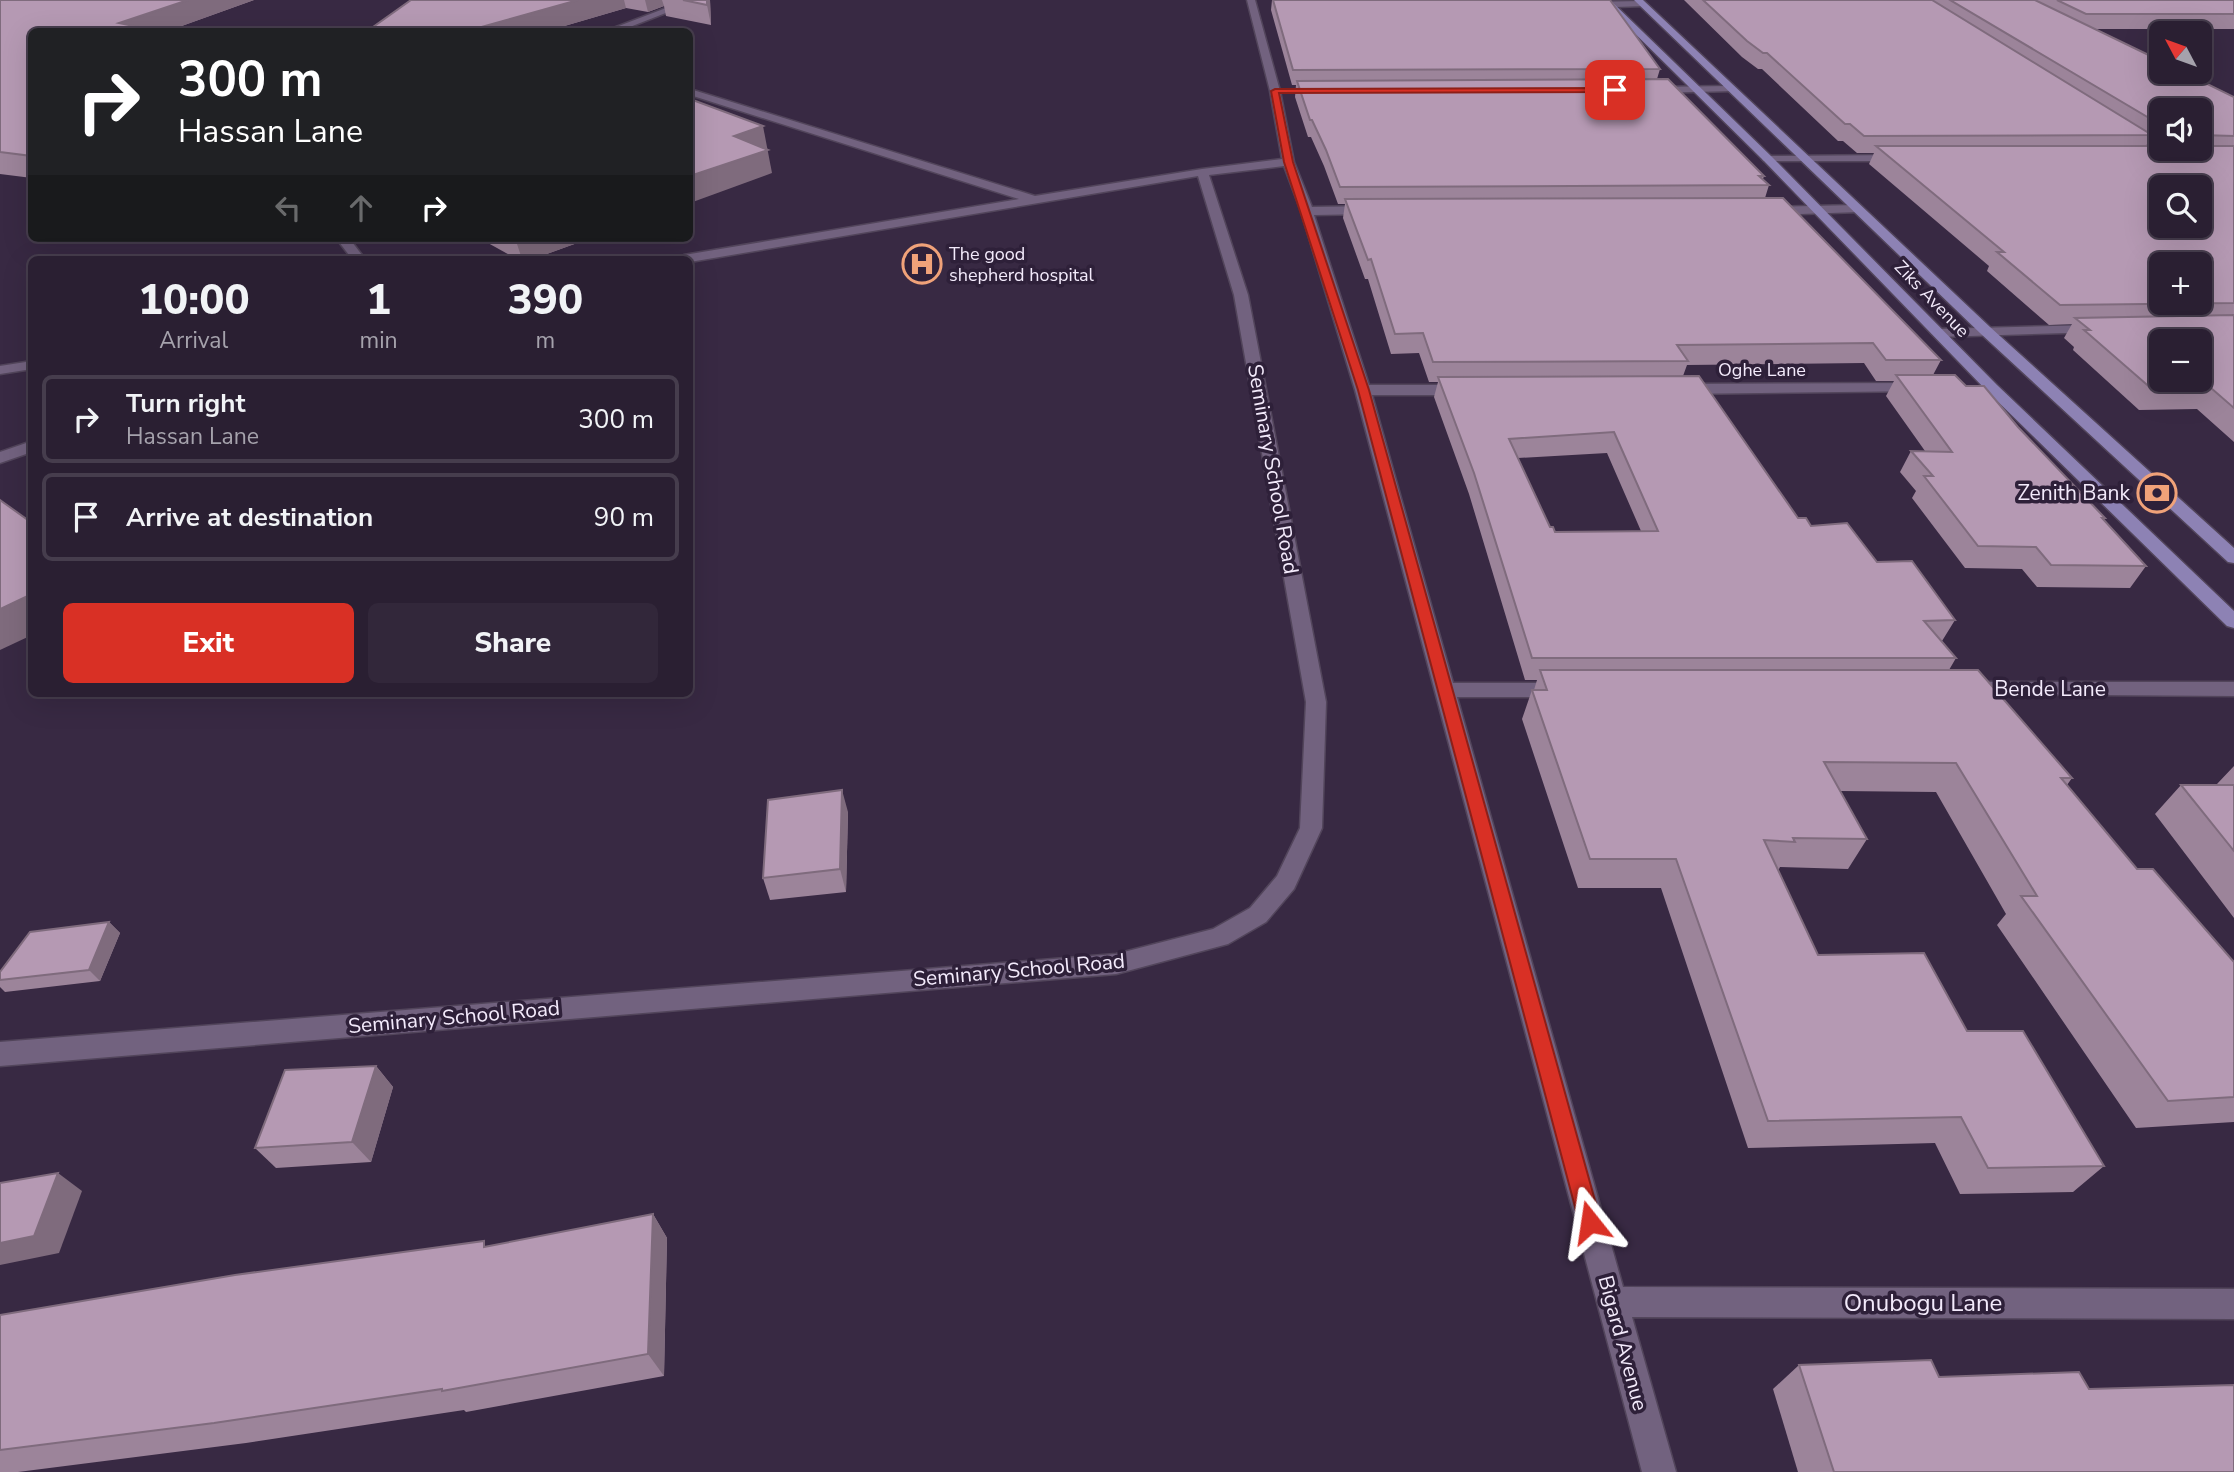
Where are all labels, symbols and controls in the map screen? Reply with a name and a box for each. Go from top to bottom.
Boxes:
north arrow [2149,21,2212,84]
map controls [2149,21,2212,392]
text: 300 m [178,46,322,113]
icon: right [63,56,154,147]
pin [1585,60,1645,120]
icon: arrive [1596,71,1634,109]
button: sound [2149,98,2212,161]
text: Hassan Lane [178,110,363,153]
button: search [2149,175,2212,238]
icon: left [269,189,307,227]
icon: ahead [342,189,380,227]
icon: right [415,189,453,227]
place label: The good shepherd hospital [949,242,1095,287]
hospital icon: The good shepherd hospital [901,243,943,285]
button: + [2149,252,2212,315]
street label: Ziks Avenue [1889,255,1975,343]
text: 10:00 [138,272,250,329]
text: 1 [366,272,391,329]
text: 390 [508,272,583,329]
text: Arrival [159,325,228,356]
text: min [360,325,398,356]
text: m [535,325,555,356]
button: − [2149,329,2212,392]
street label: Oghe Lane [1718,358,1806,382]
street label: Seminary School Road [1241,362,1305,576]
text: Turn right [126,386,245,421]
icon: right [67,400,105,438]
text: 300 m [578,402,654,437]
text: Hassan Lane [126,421,259,452]
bank icon: Zenith Bank [2136,472,2178,514]
place label: Zenith Bank [2018,479,2130,507]
icon: arrive [67,498,105,536]
text: Arrive at destination [126,500,373,535]
text: 90 m [594,500,654,535]
button: Exit [63,603,354,683]
button: Share [368,603,658,683]
street label: Bende Lane [1994,675,2106,703]
street label: Seminary School Road [912,947,1126,993]
street label: Seminary School Road [347,994,561,1040]
position arrow [1553,1185,1627,1259]
street label: Bigard Avenue [1591,1272,1655,1414]
street label: Onubogu Lane [1844,1287,2002,1319]

